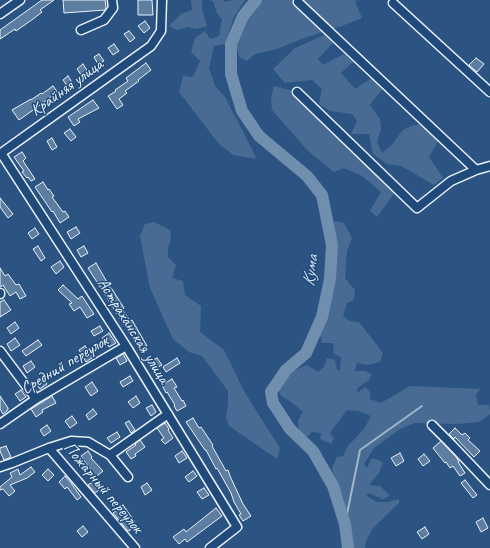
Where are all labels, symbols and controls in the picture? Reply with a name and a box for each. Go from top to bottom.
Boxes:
street label: Крайняя улица [27,55,107,121]
water label: Кума [298,254,324,288]
street label: Астраханская улица [92,274,174,388]
street label: Средний переулок [18,331,112,399]
street label: Пожарный переулок [59,438,147,538]

